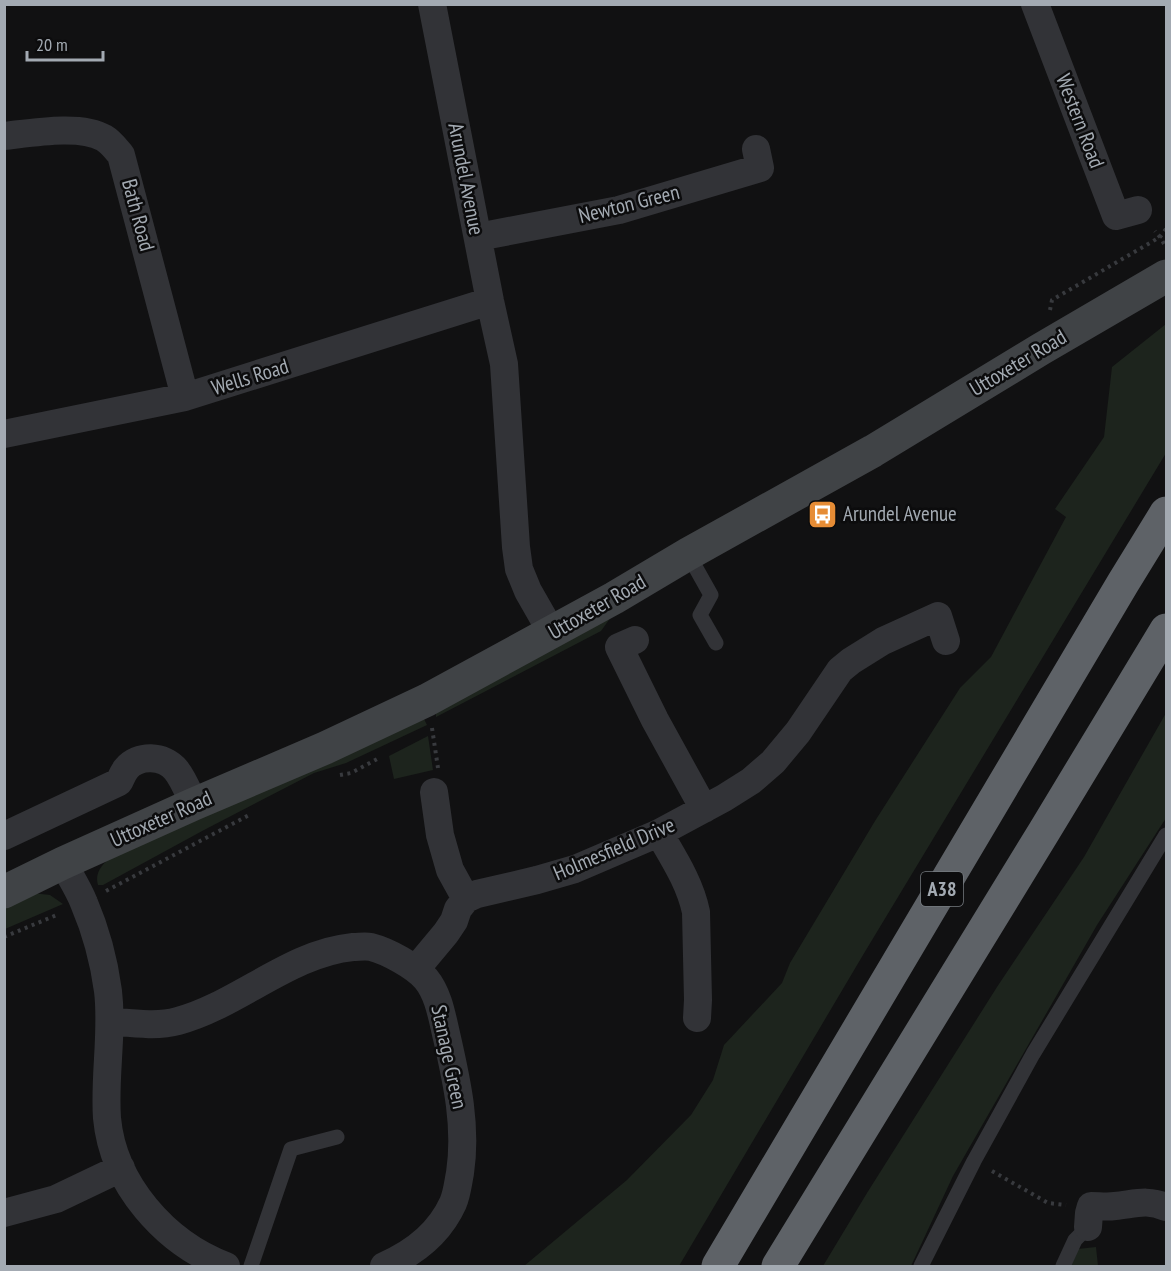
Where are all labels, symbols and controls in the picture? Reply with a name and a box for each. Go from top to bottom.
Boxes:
scale bar [27,24,104,62]
text: 20 m [36,33,68,56]
street label: Western Road [1050,70,1111,172]
street label: Arundel Avenue [442,121,491,237]
street label: Bath Road [116,176,161,254]
street label: Newton Green [576,178,682,229]
street label: Uttoxeter Road [964,323,1071,402]
street label: Wells Road [208,352,292,401]
bus stop icon: Arundel Avenue [806,498,838,530]
place label: Arundel Avenue [843,500,957,527]
street label: Uttoxeter Road [543,568,650,645]
street label: Uttoxeter Road [106,784,216,853]
street label: Holmesfield Drive [549,811,679,886]
road number: A38 [921,872,963,906]
street label: Stanage Green [425,1003,474,1111]

